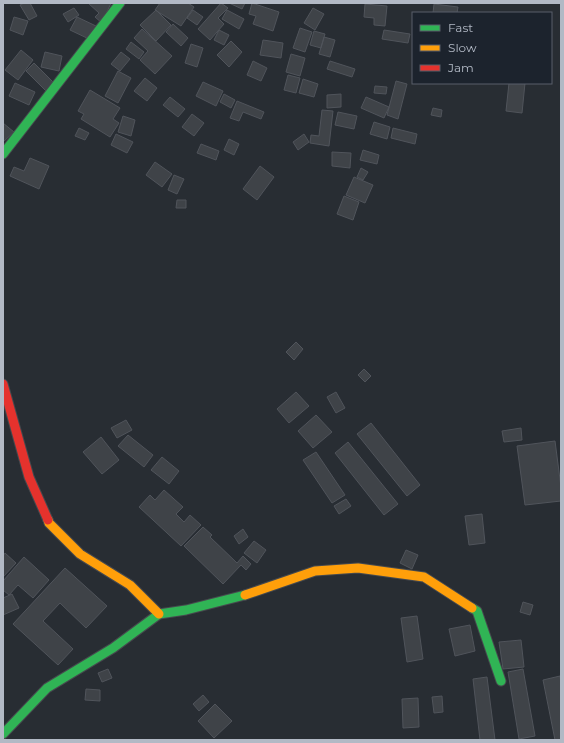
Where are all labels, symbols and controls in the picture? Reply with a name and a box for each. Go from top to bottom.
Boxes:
legend [412,12,552,84]
text: Fast [448,20,473,35]
text: Slow [448,40,477,55]
text: Jam [447,60,474,75]

